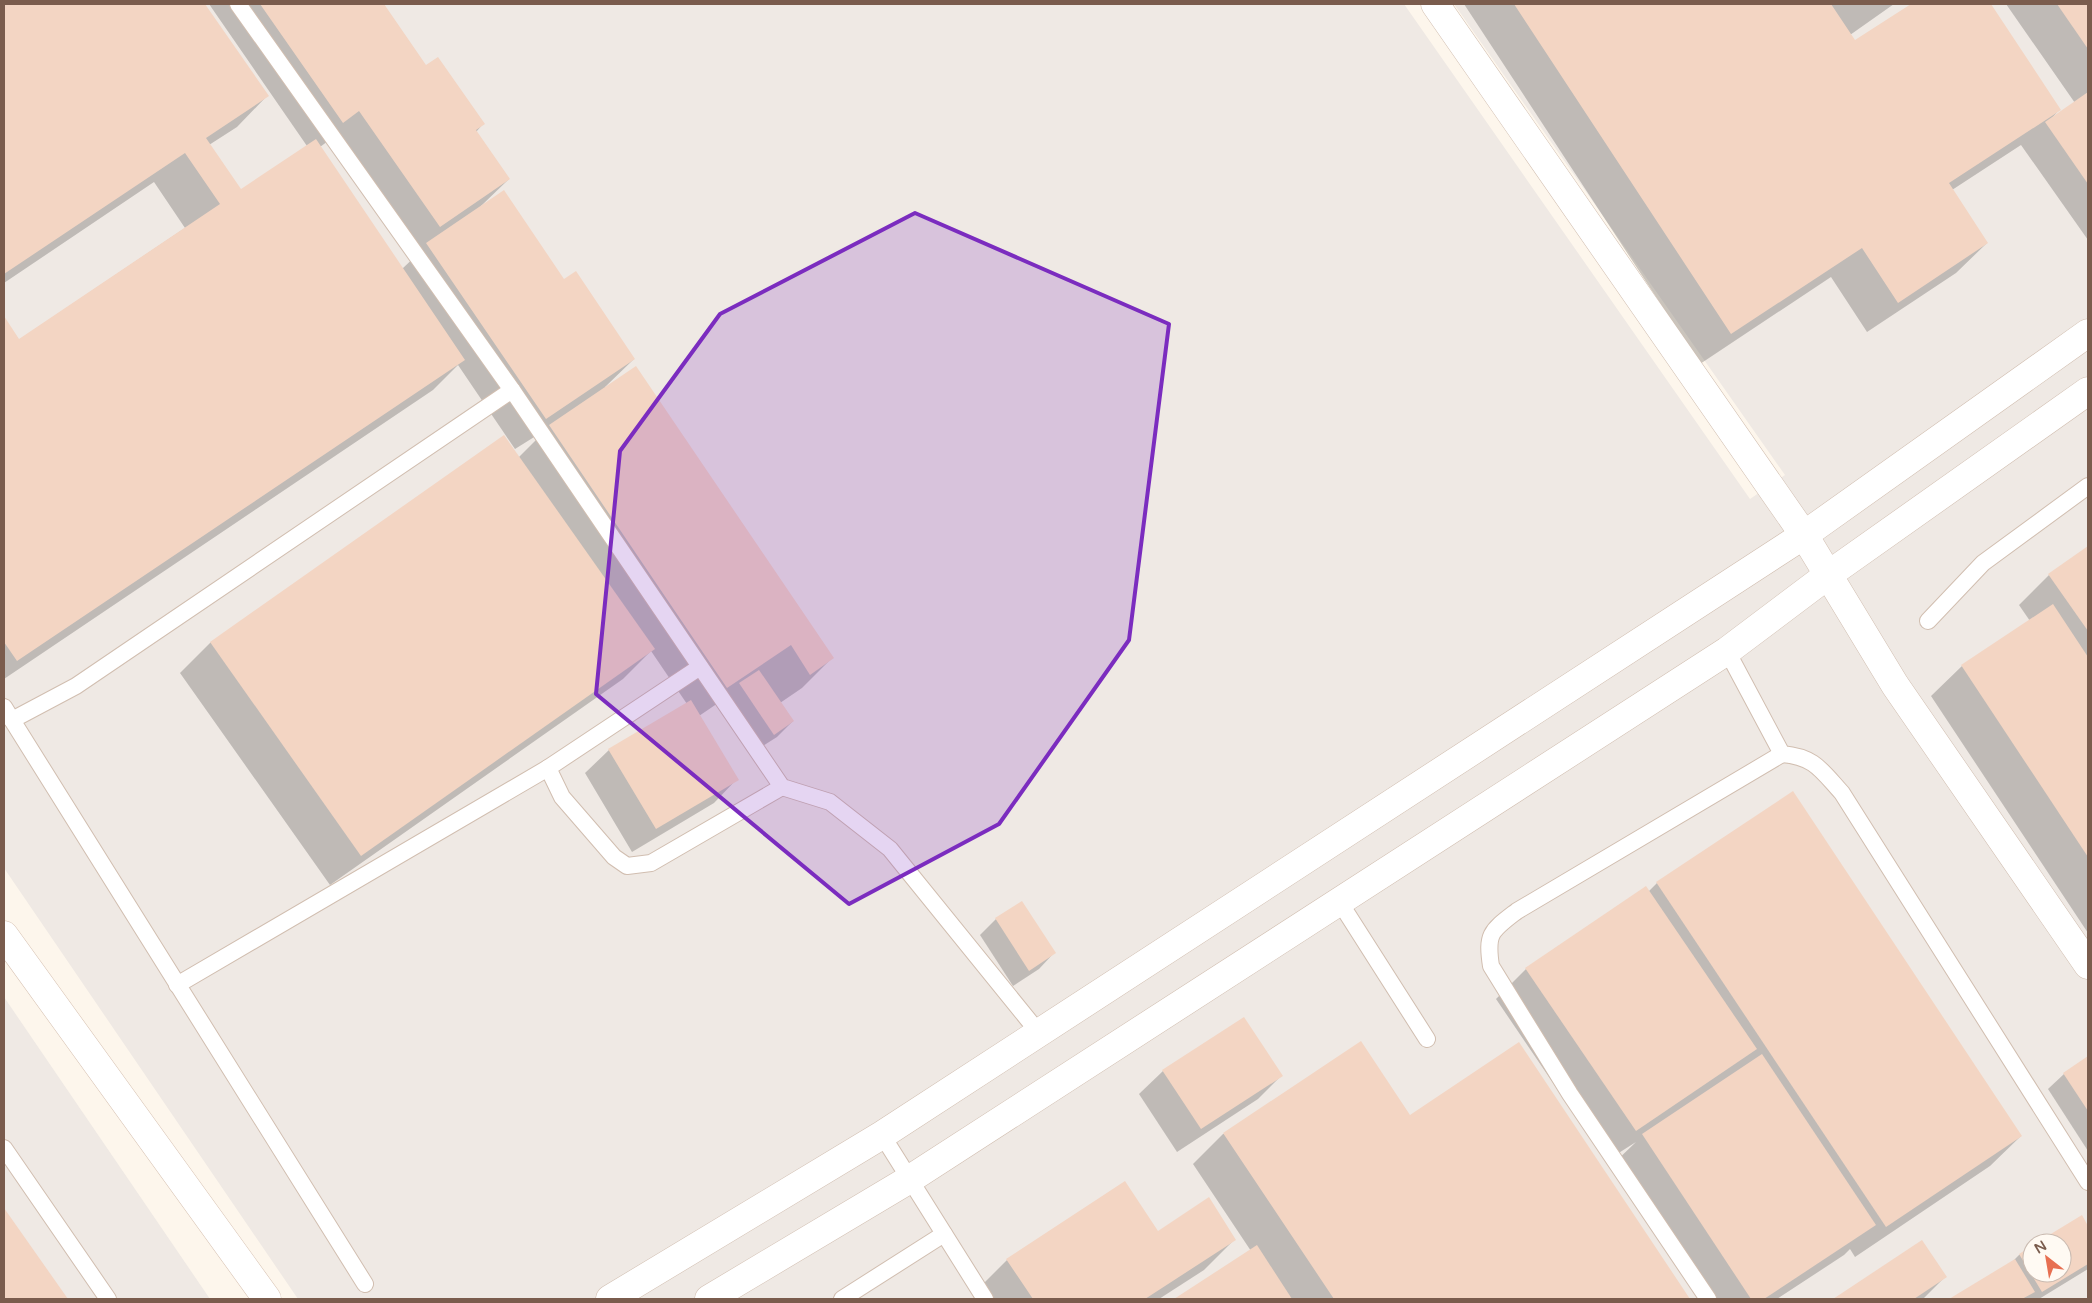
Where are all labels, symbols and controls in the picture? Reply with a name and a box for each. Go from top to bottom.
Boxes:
north arrow [2022,1233,2072,1283]
text: N [2031,1237,2050,1257]

